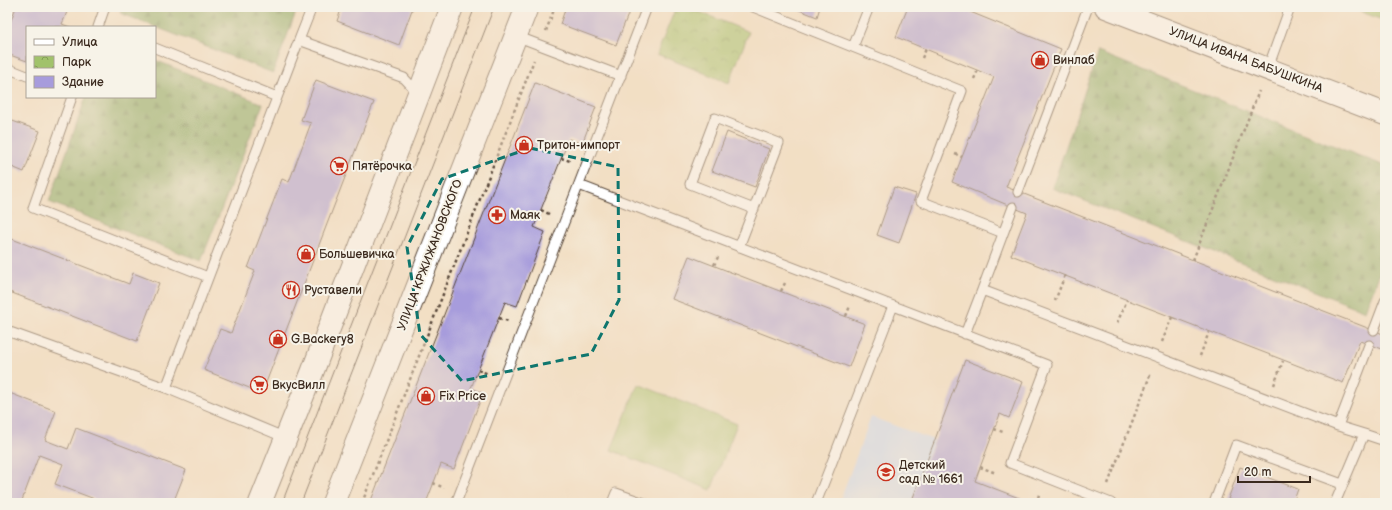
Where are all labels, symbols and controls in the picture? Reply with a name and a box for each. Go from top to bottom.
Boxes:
street label: УЛИЦА ИВАНА БАБУШКИНА [1167,24,1326,97]
legend [26,26,156,98]
text: Улица [62,35,98,50]
shop icon: Винлаб [1030,50,1050,70]
place label: Винлаб [1053,53,1095,68]
text: Парк [62,55,92,70]
text: Здание [62,75,104,90]
shop icon: Тритон-импорт [514,135,534,155]
place label: Тритон-импорт [537,138,621,153]
supermarket icon: Пятёрочка [329,156,349,176]
place label: Пятёрочка [352,159,412,174]
street label: УЛИЦА КРЖИЖАНОВСКОГО [394,177,466,333]
pharmacy icon: Маяк [487,205,507,225]
place label: Маяк [510,208,541,223]
shop icon: Большевичка [296,244,316,264]
place label: Большевичка [319,247,395,262]
restaurant icon: Руставели [281,280,301,300]
place label: Руставели [304,283,362,298]
shop icon: G.Backery8 [268,329,288,349]
place label: G.Backery8 [291,332,354,347]
supermarket icon: ВкусВилл [249,375,269,395]
place label: ВкусВилл [272,378,326,393]
shop icon: Fix Price [416,386,436,406]
place label: Fix Price [439,389,486,404]
place label: Детский сад № 1661 [899,458,963,487]
scale bar [1238,458,1310,484]
school or university icon: Детский сад № 1661 [876,462,896,482]
text: 20 m [1244,465,1271,480]

